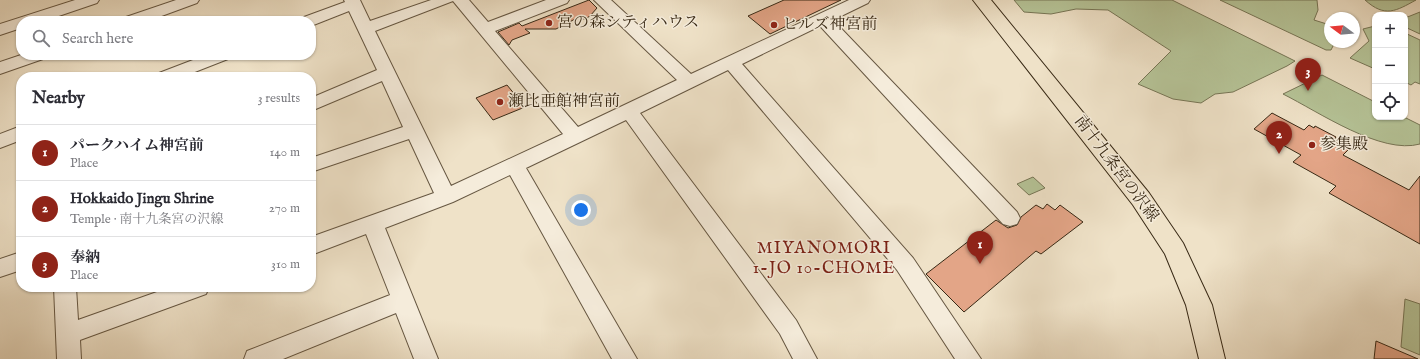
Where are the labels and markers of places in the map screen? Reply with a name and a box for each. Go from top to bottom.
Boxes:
place label: 宮の森シティハウス [557,13,699,33]
place label: ヒルズ神宮前 [782,15,878,35]
marker: 宮の森シティハウス [544,18,554,28]
marker: ヒルズ神宮前 [769,20,779,30]
pin: 3 [1295,58,1321,91]
place label: 瀬比亜館神宮前 [508,92,620,112]
marker: 瀬比亜館神宮前 [495,97,505,107]
pin: 2 [1266,121,1292,154]
place label: 参集殿 [1320,135,1368,155]
marker: 参集殿 [1307,140,1317,150]
pin: 1 [967,231,993,264]

